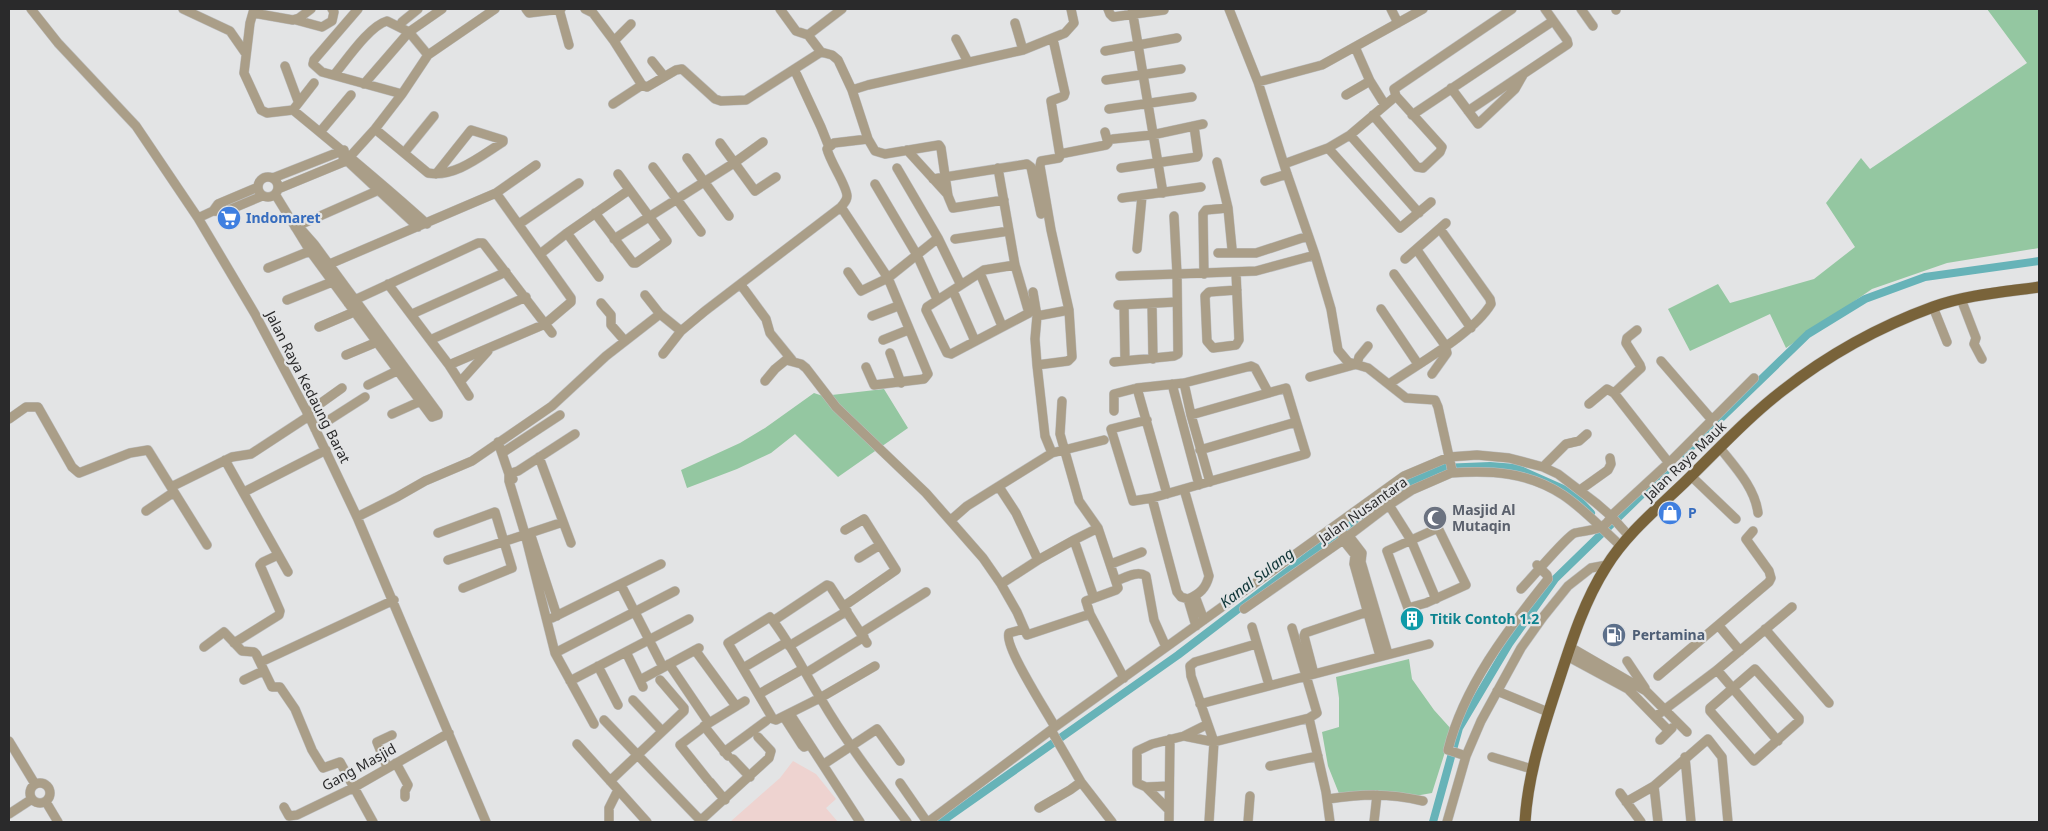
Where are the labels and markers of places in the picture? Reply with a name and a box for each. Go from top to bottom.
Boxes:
supermarket icon: Indomaret [216,205,242,231]
place label: Indomaret [246,208,321,227]
place label: Masjid Al Mutaqin [1452,500,1515,535]
shop icon: P [1657,500,1683,526]
place label: P [1688,503,1697,522]
mosque icon: Masjid Al Mutaqin [1422,505,1448,531]
building icon: Titik Contoh 1.2 [1399,606,1425,632]
place label: Titik Contoh 1.2 [1430,609,1539,628]
fuel station icon: Pertamina [1601,622,1627,648]
place label: Pertamina [1632,625,1705,644]

